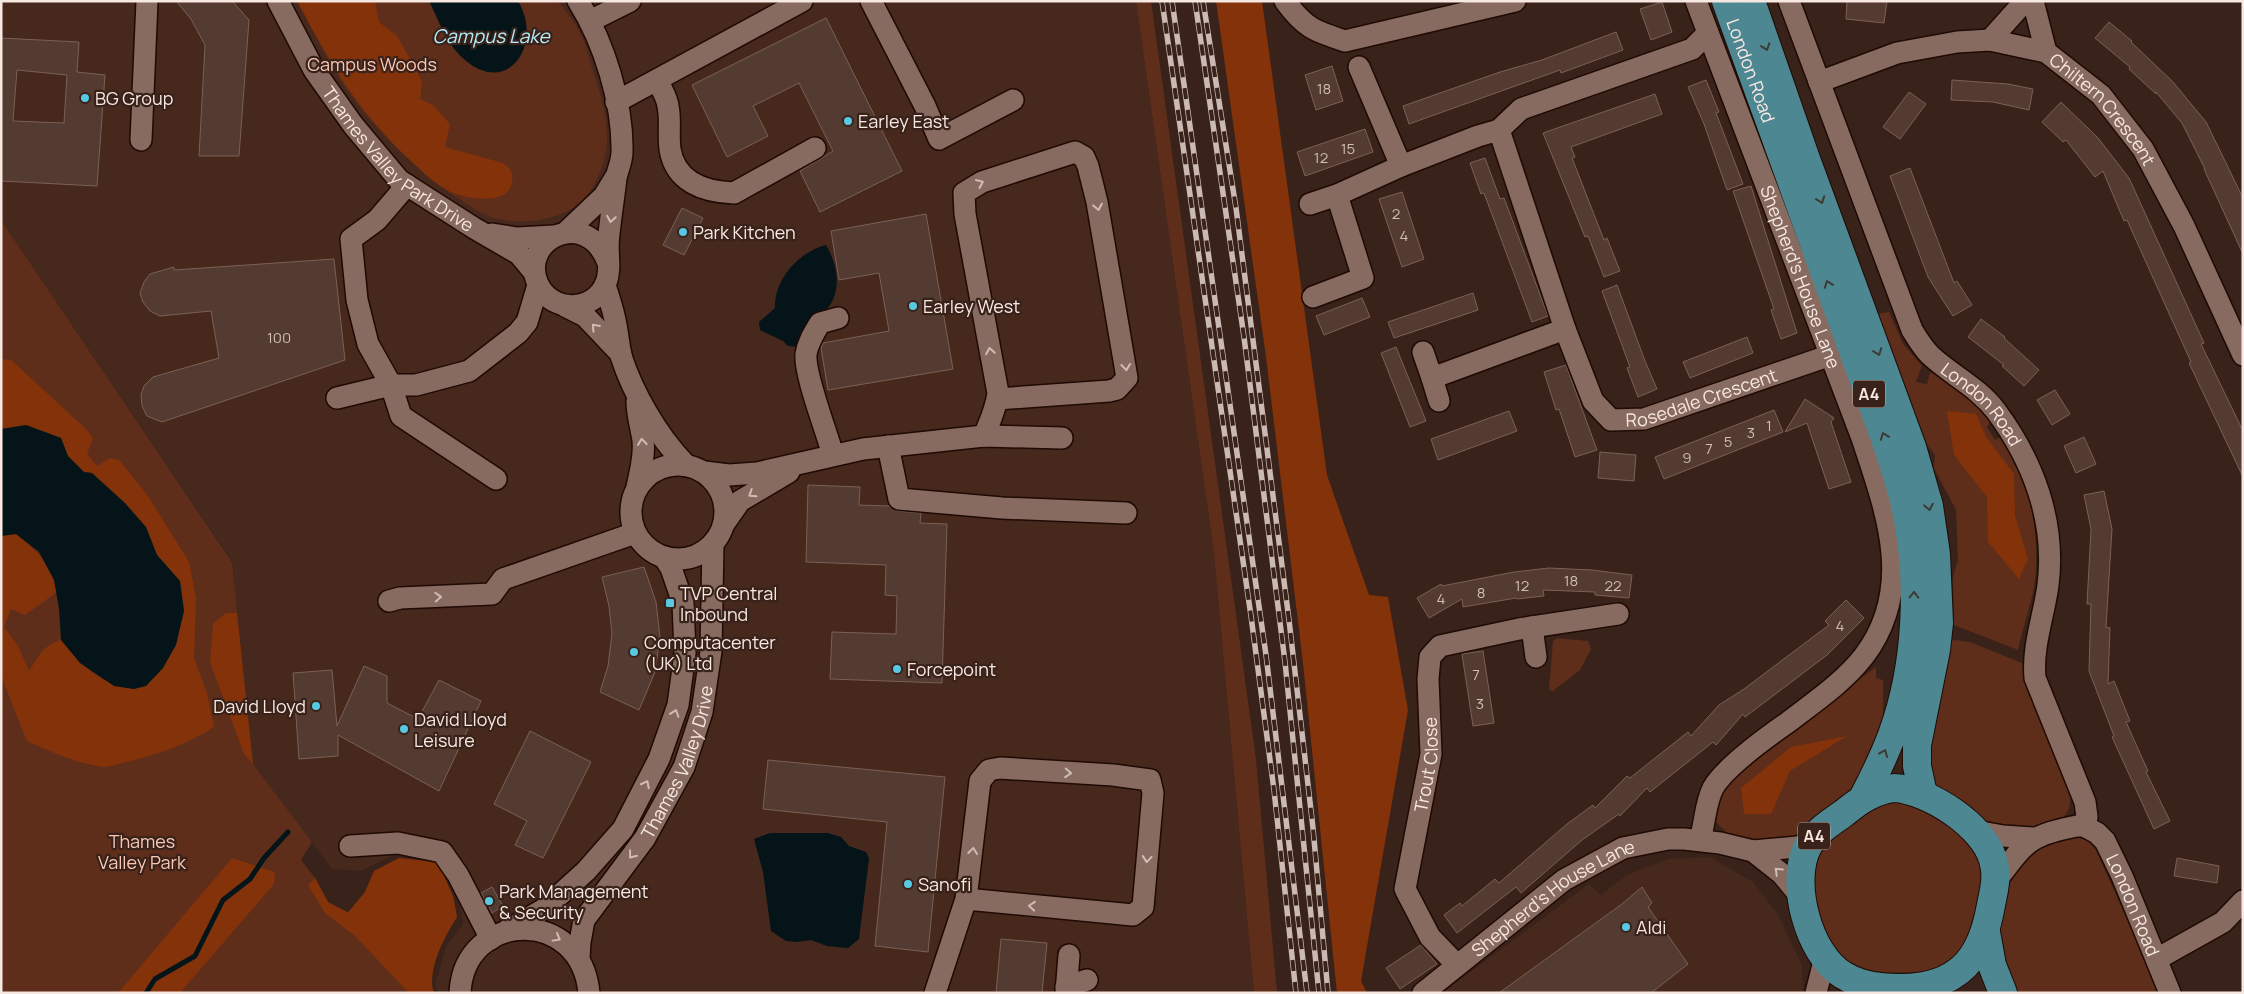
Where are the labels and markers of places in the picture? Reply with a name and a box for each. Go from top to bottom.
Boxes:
place label: BG Group [95,86,173,110]
marker: BG Group [79,92,91,104]
place label: Earley East [858,109,949,133]
marker: Earley East [842,115,854,127]
place label: Park Kitchen [693,220,796,244]
marker: Park Kitchen [677,226,689,238]
place label: Earley West [923,294,1020,318]
marker: Earley West [907,300,919,312]
place label: TVP Central Inbound [680,581,777,626]
marker: TVP Central Inbound [664,597,676,609]
place label: Computacenter (UK) Ltd [644,630,776,675]
marker: Computacenter (UK) Ltd [628,646,640,658]
place label: Forcepoint [907,657,996,681]
marker: Forcepoint [891,663,903,675]
place label: David Lloyd [213,694,306,718]
marker: David Lloyd [310,700,322,712]
place label: David Lloyd Leisure [414,707,507,752]
marker: David Lloyd Leisure [398,723,410,735]
place label: Sanofi [918,872,971,896]
marker: Sanofi [902,878,914,890]
place label: Park Management & Security [499,879,649,924]
marker: Park Management & Security [483,895,495,907]
place label: Aldi [1636,915,1666,939]
marker: Aldi [1620,921,1632,933]

